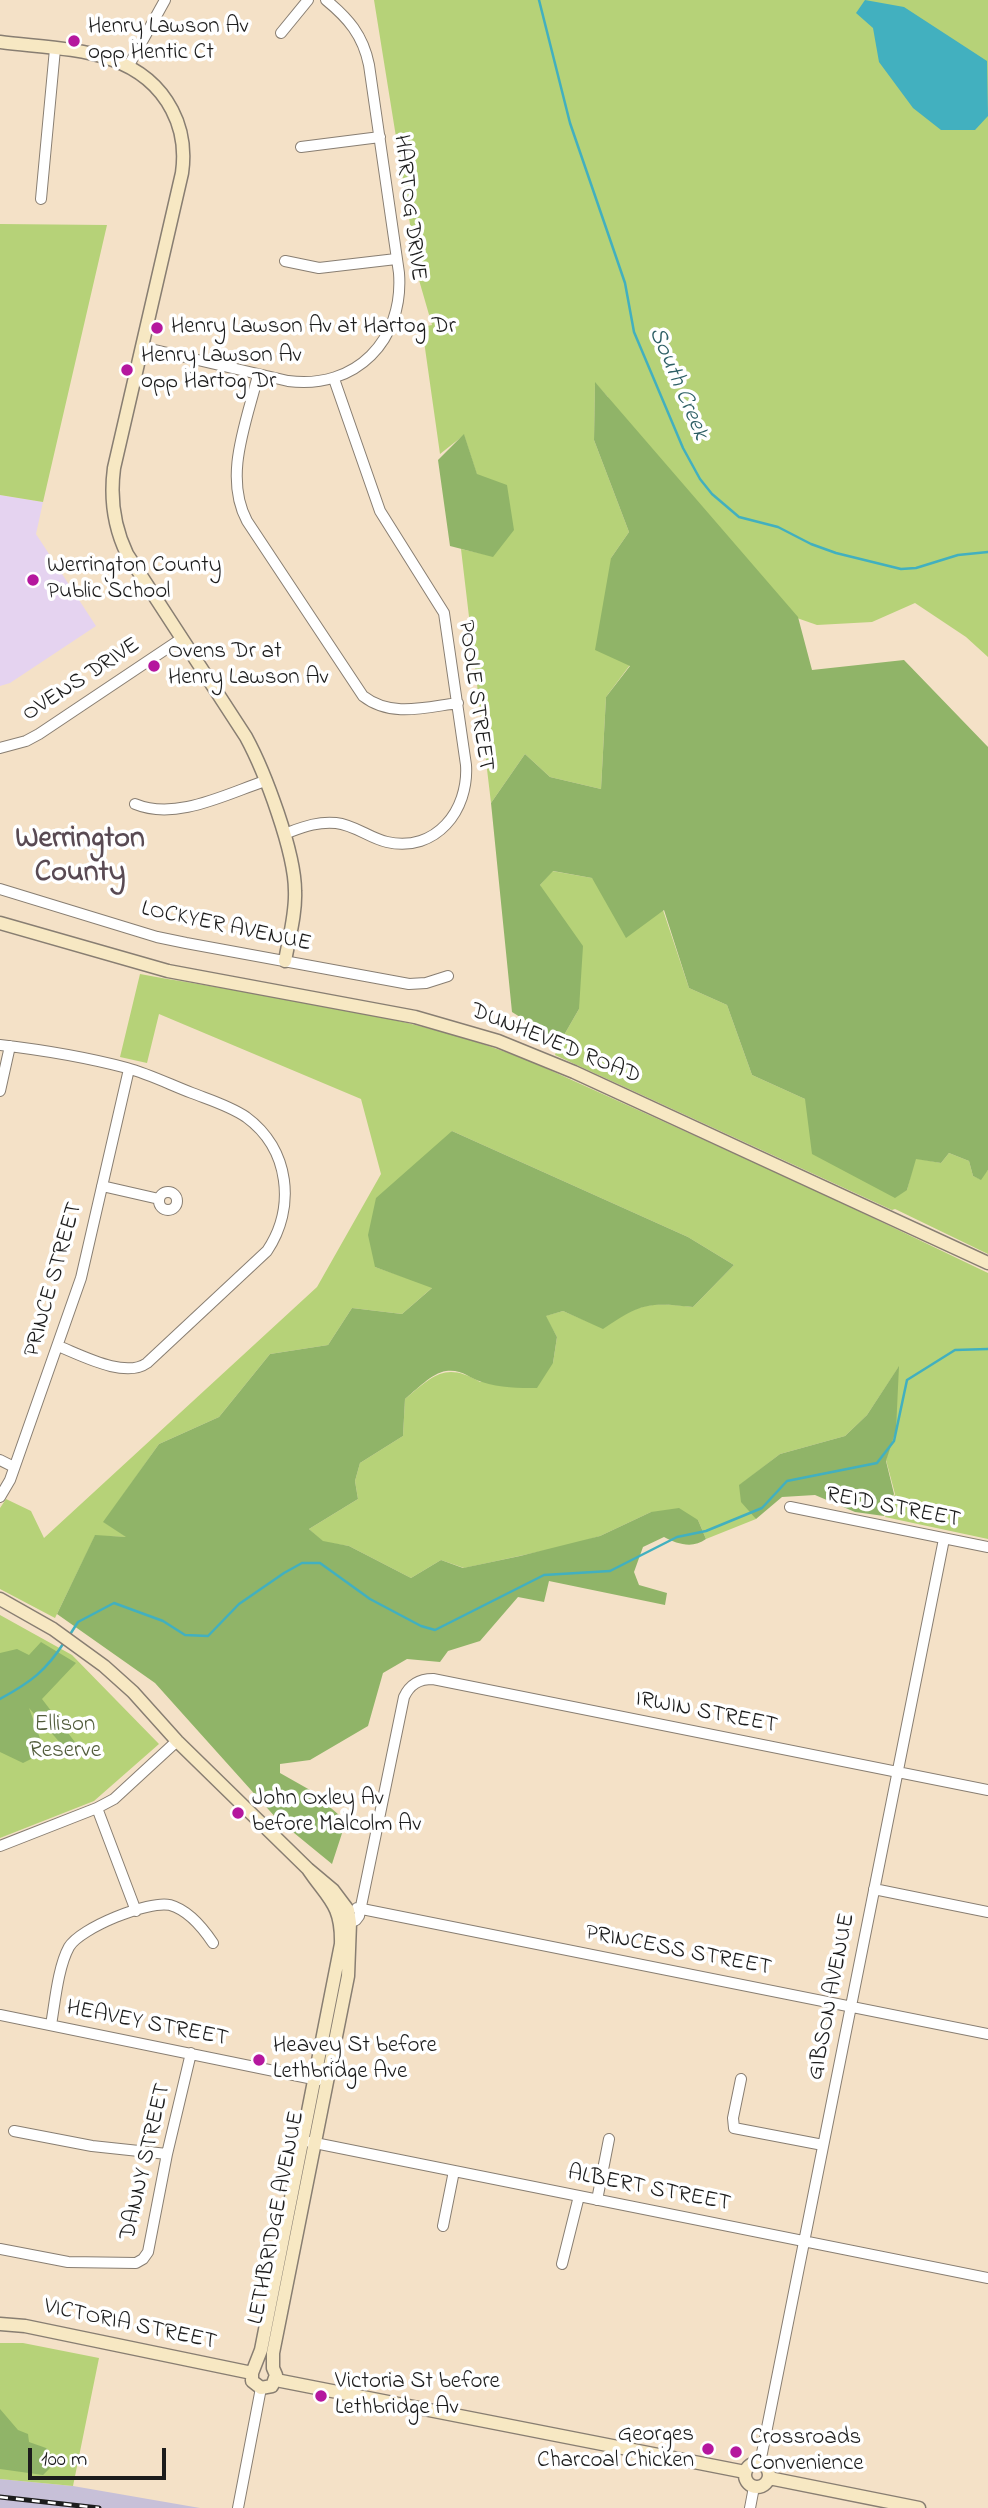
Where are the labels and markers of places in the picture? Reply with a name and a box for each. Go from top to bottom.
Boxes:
place label: Henry Lawson Av opp Hentic Ct [88,14,248,68]
marker: Henry Lawson Av opp Hentic Ct [66,33,82,49]
place label: Henry Lawson Av at Hartog Dr [171,314,456,342]
marker: Henry Lawson Av at Hartog Dr [149,320,165,336]
place label: Henry Lawson Av opp Hartog Dr [141,343,301,397]
marker: Henry Lawson Av opp Hartog Dr [119,362,135,378]
place label: Werrington County Public School [47,553,222,607]
marker: Werrington County Public School [25,572,41,588]
place label: Ovens Dr at Henry Lawson Av [168,639,328,693]
marker: Ovens Dr at Henry Lawson Av [146,658,162,674]
place label: John Oxley Av before Malcolm Av [252,1786,421,1840]
marker: John Oxley Av before Malcolm Av [230,1805,246,1821]
place label: Heavey St before Lethbridge Ave [273,2033,437,2087]
marker: Heavey St before Lethbridge Ave [251,2052,267,2068]
place label: Victoria St before Lethbridge Av [335,2369,500,2423]
marker: Victoria St before Lethbridge Av [313,2388,329,2404]
place label: Georges Charcoal Chicken [537,2422,694,2476]
place label: Crossroads Convenience [750,2425,863,2479]
marker: Georges Charcoal Chicken [700,2441,716,2457]
marker: Crossroads Convenience [728,2444,744,2460]

